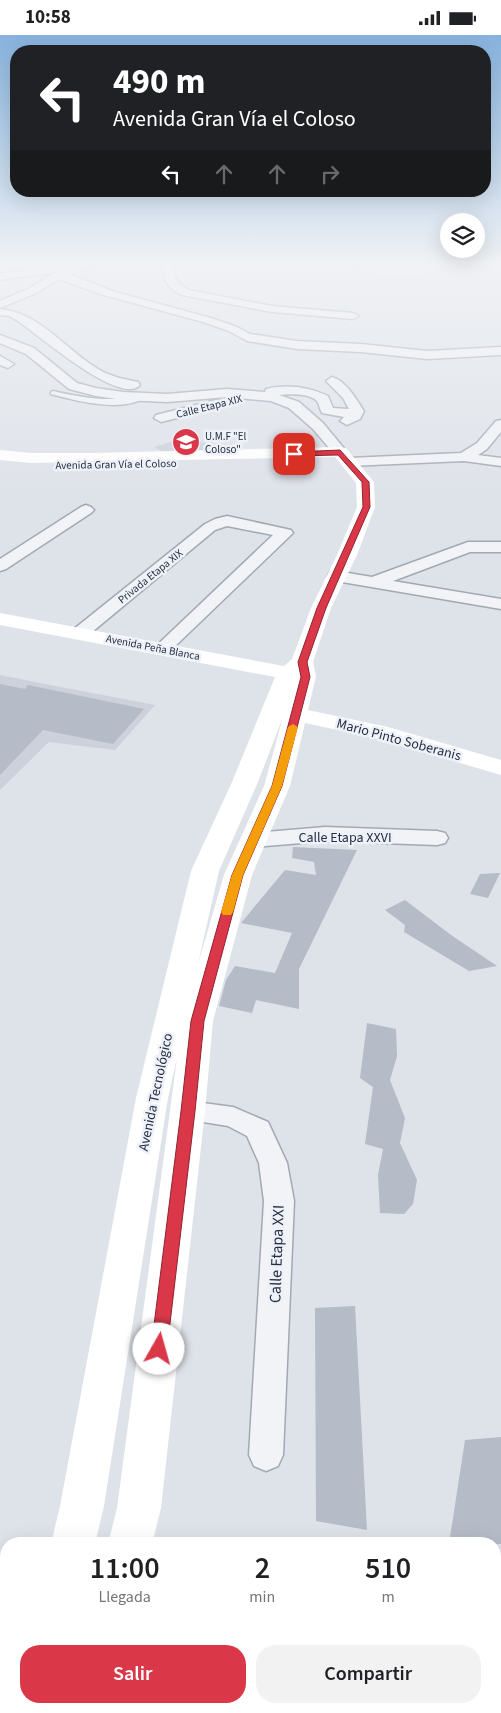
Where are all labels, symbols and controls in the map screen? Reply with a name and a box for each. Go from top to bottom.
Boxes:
text: 10:58 [25,4,71,31]
text: 490 m [113,57,205,107]
icon: left [30,65,95,130]
text: Avenida Gran Vía el Coloso [113,103,356,135]
icon: left [157,160,185,188]
icon: ahead [210,160,238,188]
icon: ahead [263,160,291,188]
icon: right [316,160,344,188]
map controls [440,213,485,258]
button: layers [440,213,485,258]
street label: Calle Etapa XIX [175,391,244,422]
school or university icon: U.M.F "El Coloso" [171,427,201,457]
place label: U.M.F "El Coloso" [205,429,247,457]
pin [273,433,315,475]
icon: arrive [280,440,308,468]
street label: Avenida Gran Vía el Coloso [55,456,177,473]
street label: Privada Etapa XIX [115,545,186,607]
street label: Avenida Peña Blanca [105,631,201,664]
street label: Mario Pinto Soberanis [334,714,463,766]
street label: Calle Etapa XXVI [298,828,392,848]
street label: Avenida Tecnológico [134,1031,178,1153]
street label: Calle Etapa XXI [264,1205,290,1304]
position arrow [132,1322,184,1374]
text: 11:00 [90,1547,160,1590]
text: 2 [255,1547,270,1590]
text: 510 [365,1547,411,1590]
text: Llegada [98,1586,151,1608]
text: min [249,1586,275,1608]
text: m [382,1586,395,1608]
button: Salir [20,1645,246,1703]
button: Compartir [256,1645,481,1703]

